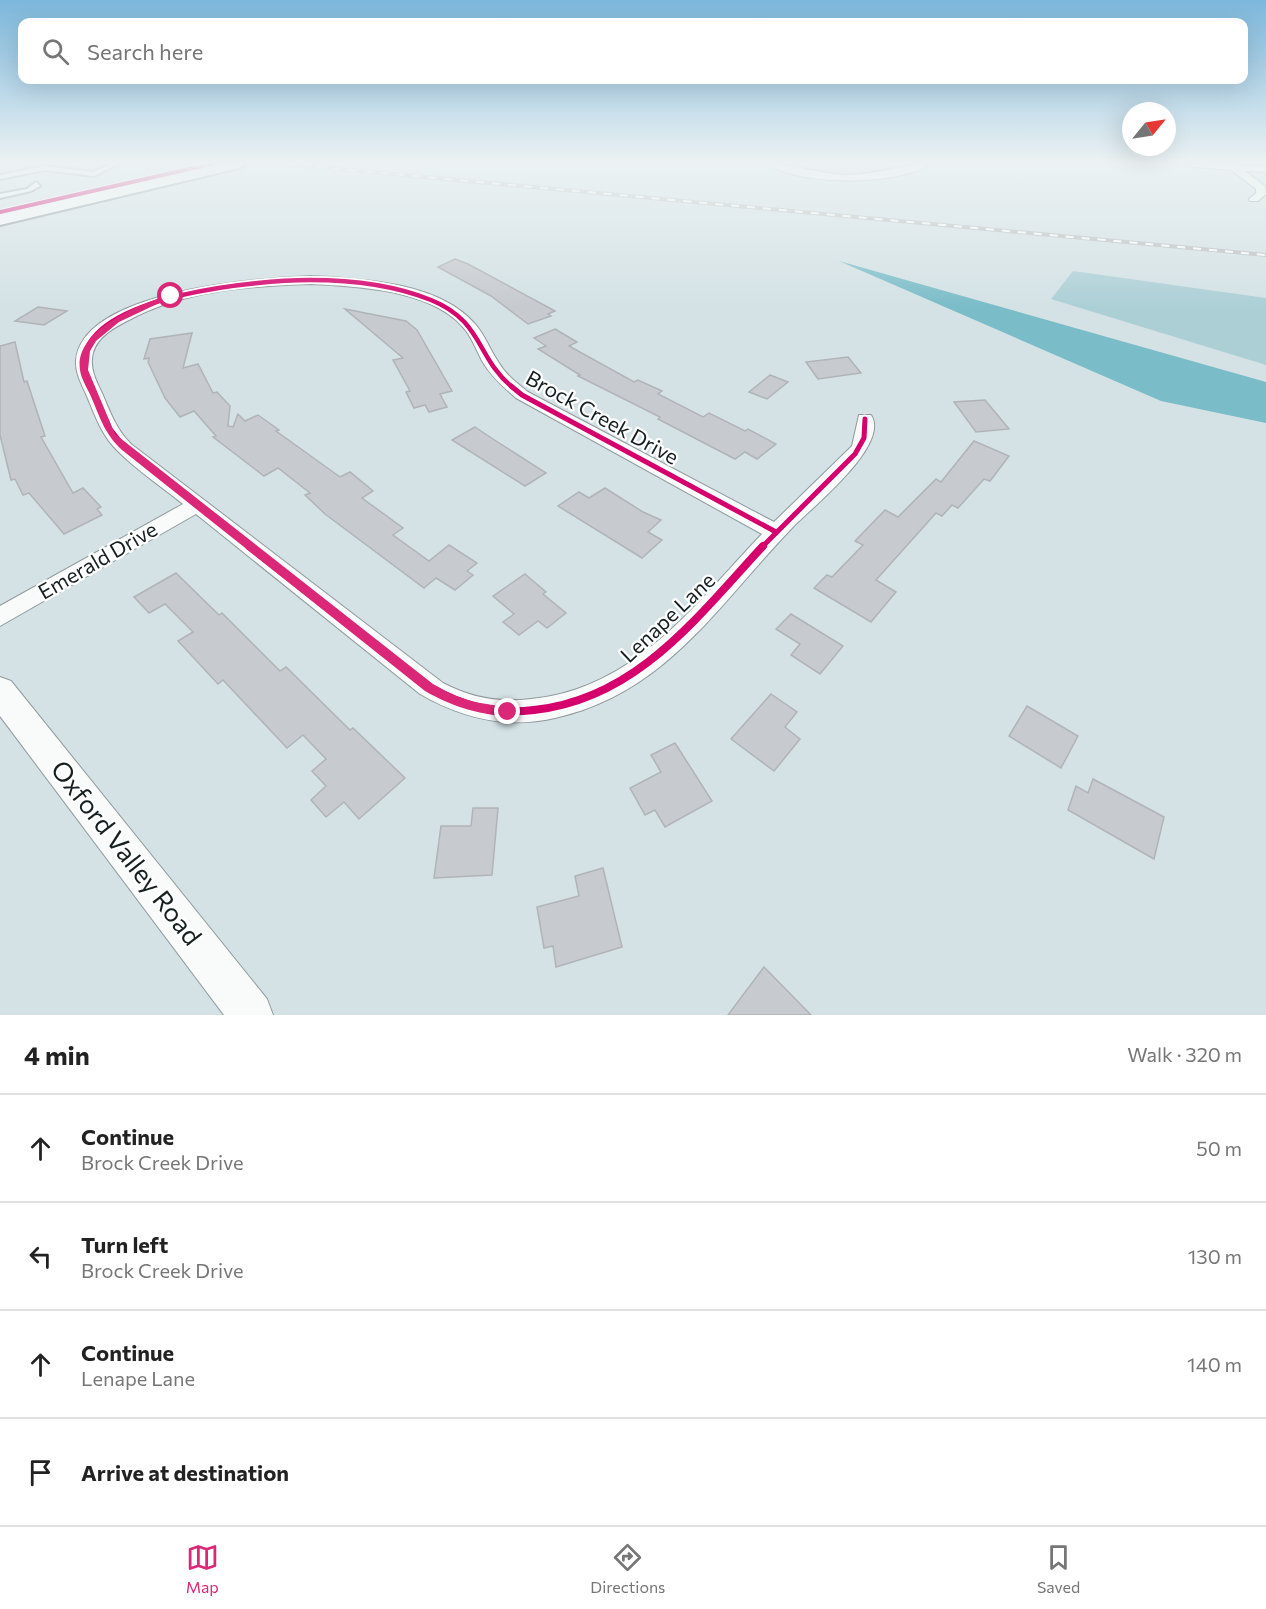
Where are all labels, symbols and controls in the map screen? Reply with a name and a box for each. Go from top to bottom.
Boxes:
search box [18,18,1248,84]
icon: search [39,35,72,68]
text: Search here [87,38,203,65]
north arrow [1122,102,1176,156]
route start [157,282,183,308]
street label: Brock Creek Drive [522,364,683,469]
street label: Emerald Drive [33,516,161,604]
street label: Lenape Lane [615,567,719,667]
route end [494,698,520,724]
street label: Oxford Valley Road [45,754,209,951]
text: 4 min [24,1039,90,1070]
text: Walk · 320 m [1127,1042,1242,1066]
text: Continue [81,1123,174,1150]
icon: ahead [24,1132,57,1165]
text: 50 m [1196,1136,1242,1160]
text: Brock Creek Drive [81,1150,244,1174]
text: Turn left [81,1231,168,1258]
icon: left [24,1240,57,1273]
text: 130 m [1188,1244,1242,1268]
text: Brock Creek Drive [81,1258,244,1282]
text: Continue [81,1339,174,1366]
icon: ahead [24,1348,57,1381]
text: 140 m [1187,1352,1242,1376]
text: Lenape Lane [81,1366,195,1390]
icon: arrive [24,1456,57,1489]
text: Arrive at destination [81,1459,289,1486]
tab: Map [186,1541,219,1596]
tab: Directions [590,1541,665,1596]
tab: Saved [1037,1541,1080,1596]

